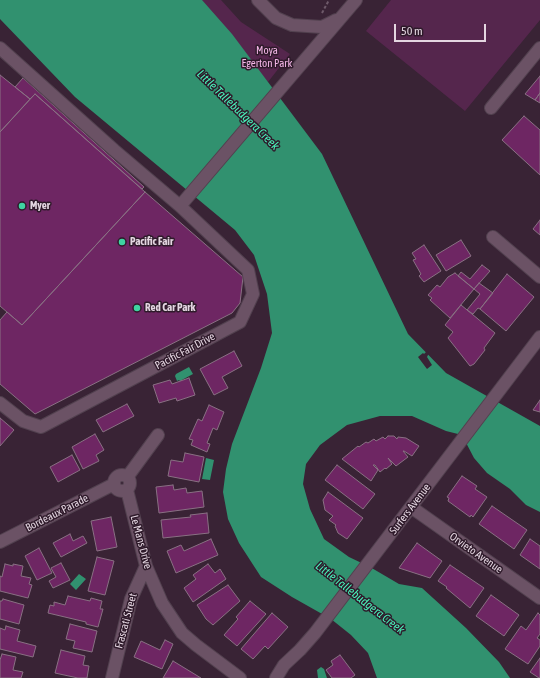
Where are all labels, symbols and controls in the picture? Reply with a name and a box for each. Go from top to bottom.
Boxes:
scale bar [396,16,488,42]
text: 50 m [401,24,423,38]
park label: Moya Egerton Park [242,44,292,70]
water label: Little Tallebudgera Creek [194,67,282,153]
place label: Myer [30,199,50,213]
marker: Myer [17,201,27,211]
place label: Pacific Fair [130,235,173,249]
marker: Pacific Fair [117,237,127,247]
place label: Red Car Park [145,301,195,315]
marker: Red Car Park [132,303,142,313]
street label: Pacific Fair Drive [153,330,217,372]
street label: Surfers Avenue [387,481,433,537]
street label: Bordeaux Parade [23,491,91,535]
street label: Le Mans Drive [127,514,155,570]
street label: Orvieto Avenue [447,530,505,576]
water label: Little Tallebudgera Creek [313,559,407,637]
street label: Frascati Street [112,592,140,650]

